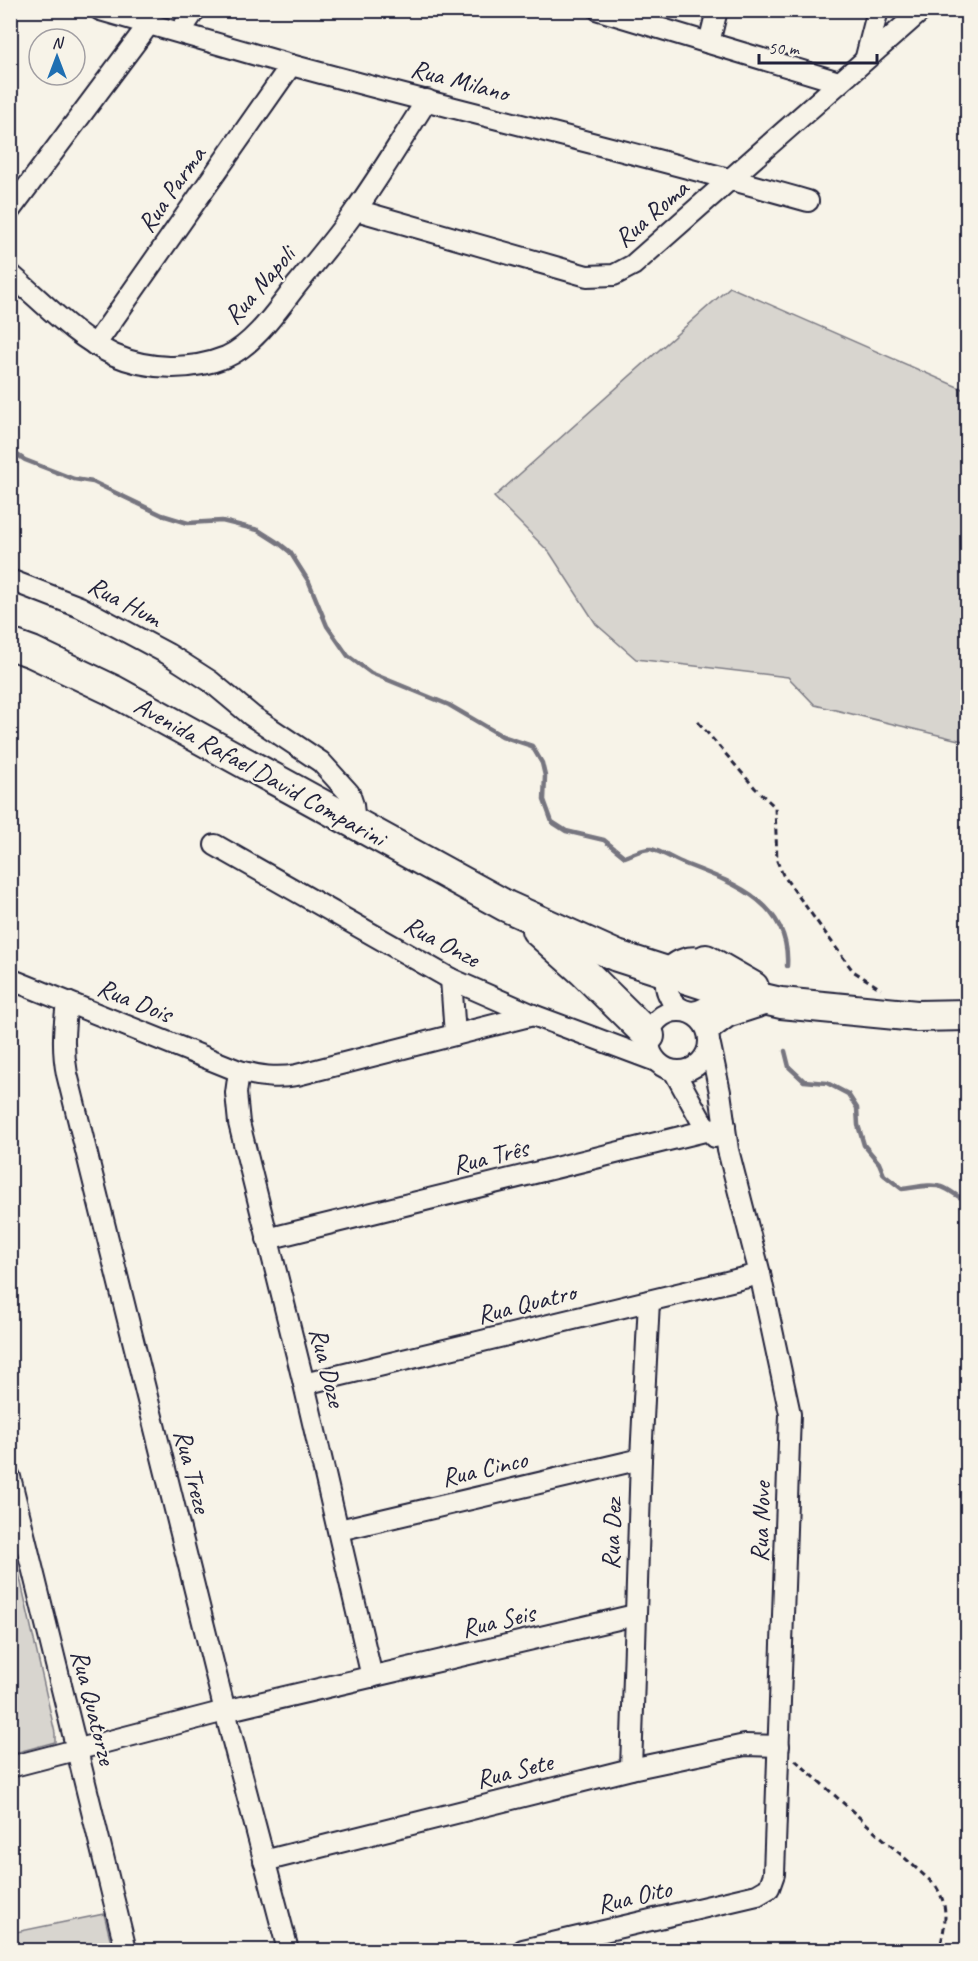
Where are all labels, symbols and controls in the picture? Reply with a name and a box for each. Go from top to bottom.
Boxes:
north arrow [27,27,87,87]
scale bar [759,27,878,65]
text: N [52,33,65,53]
text: 50 m [768,37,801,59]
street label: Rua Milano [407,52,515,110]
street label: Rua Parma [130,138,214,239]
street label: Rua Roma [607,171,696,255]
street label: Rua Napoli [216,237,304,331]
street label: Rua Hum [82,568,169,636]
street label: Avenida Rafael David Comparini [128,689,394,856]
street label: Rua Onze [398,908,487,976]
street label: Rua Dois [93,971,179,1031]
street label: Rua Três [449,1131,533,1182]
street label: Rua Quatro [473,1275,582,1332]
street label: Rua Doze [302,1324,354,1413]
street label: Rua Treze [166,1426,219,1519]
street label: Rua Cinco [438,1442,532,1494]
street label: Rua Nove [743,1479,778,1563]
street label: Rua Dez [594,1495,629,1570]
street label: Rua Seis [458,1596,540,1645]
street label: Rua Quatorze [63,1646,124,1769]
street label: Rua Sete [472,1744,558,1796]
street label: Rua Oito [594,1872,676,1921]

